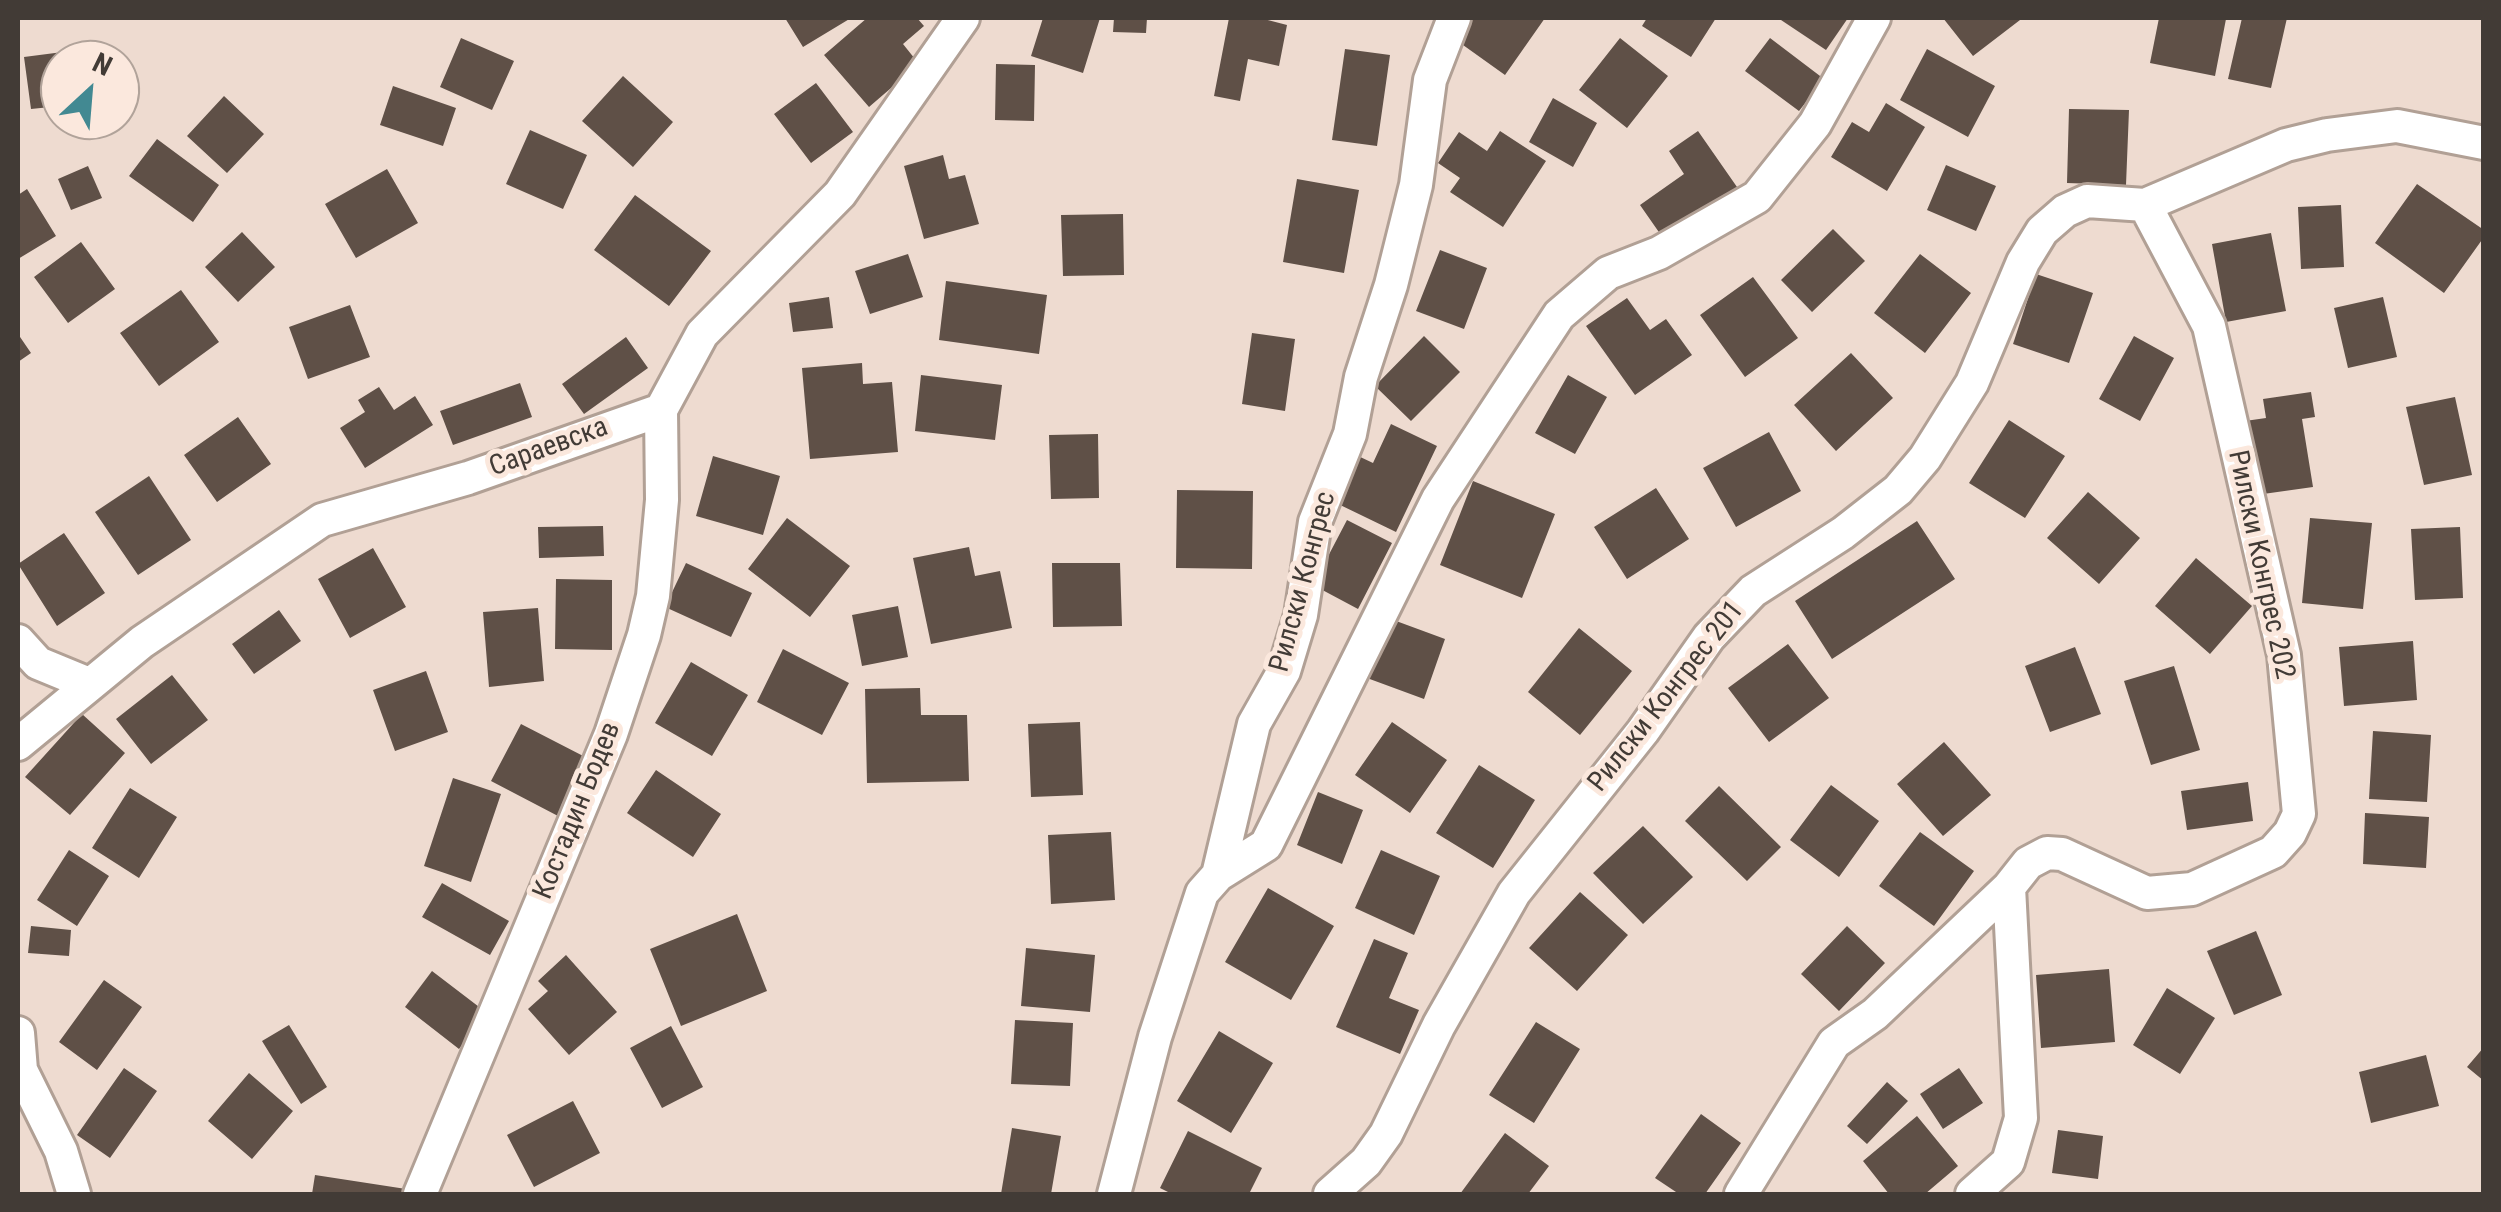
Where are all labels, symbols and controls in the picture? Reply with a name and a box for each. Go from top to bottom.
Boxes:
north arrow [40,40,140,140]
text: N [88,46,117,83]
street label: Сараевска [485,411,613,485]
street label: Рилски Конгрес 202 [2219,448,2301,682]
street label: Рилски Конгрес [1264,488,1344,676]
street label: Рилски Конгрес 201 [1582,595,1752,799]
street label: Костадин Бодев [527,718,629,904]

